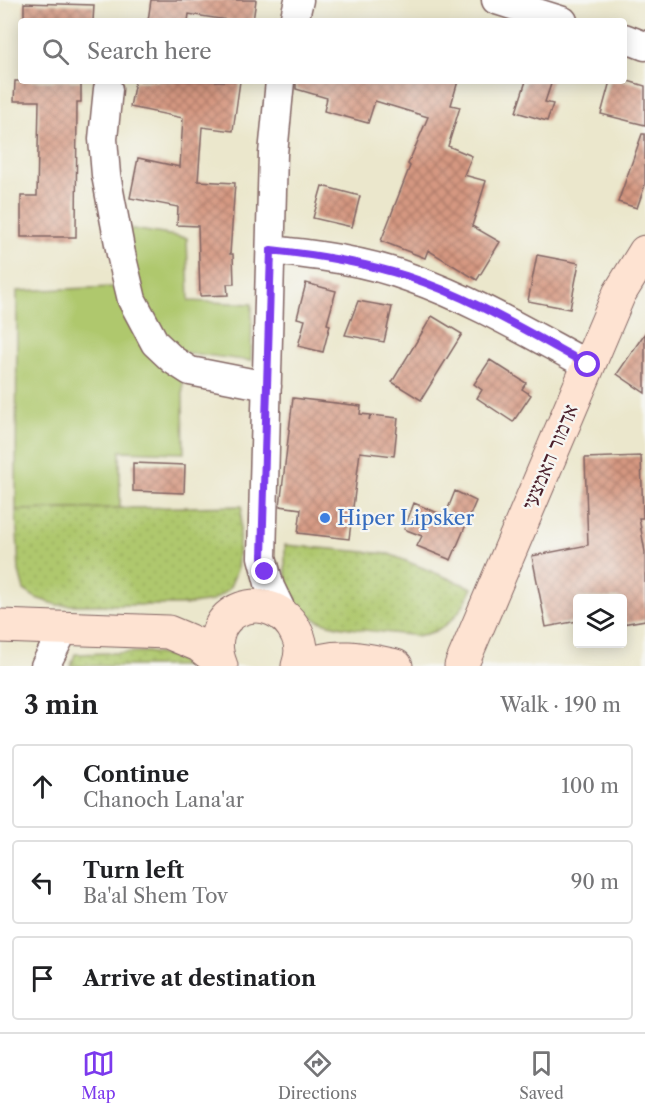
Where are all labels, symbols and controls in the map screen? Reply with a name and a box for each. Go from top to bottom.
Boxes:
search box [18,18,627,84]
icon: search [39,35,72,68]
text: Search here [87,38,212,65]
route start [574,351,600,377]
street label: אדמור האמצעי [516,400,583,513]
place label: Hiper Lipsker [337,505,474,530]
marker: Hiper Lipsker [318,511,332,525]
route end [251,558,277,584]
map controls [573,594,627,648]
button: layers [573,594,627,648]
text: 3 min [24,689,98,721]
text: Walk · 190 m [500,693,621,717]
text: Continue [83,761,189,788]
icon: ahead [26,770,59,803]
text: 100 m [561,774,619,798]
text: Chanoch Lana'ar [83,788,244,812]
text: Turn left [83,857,184,884]
icon: left [26,866,59,899]
text: 90 m [571,870,619,894]
text: Ba'al Shem Tov [83,884,228,908]
icon: arrive [26,962,59,995]
text: Arrive at destination [83,965,316,992]
tab: Map [81,1047,116,1103]
tab: Directions [278,1047,357,1103]
tab: Saved [519,1047,564,1103]

